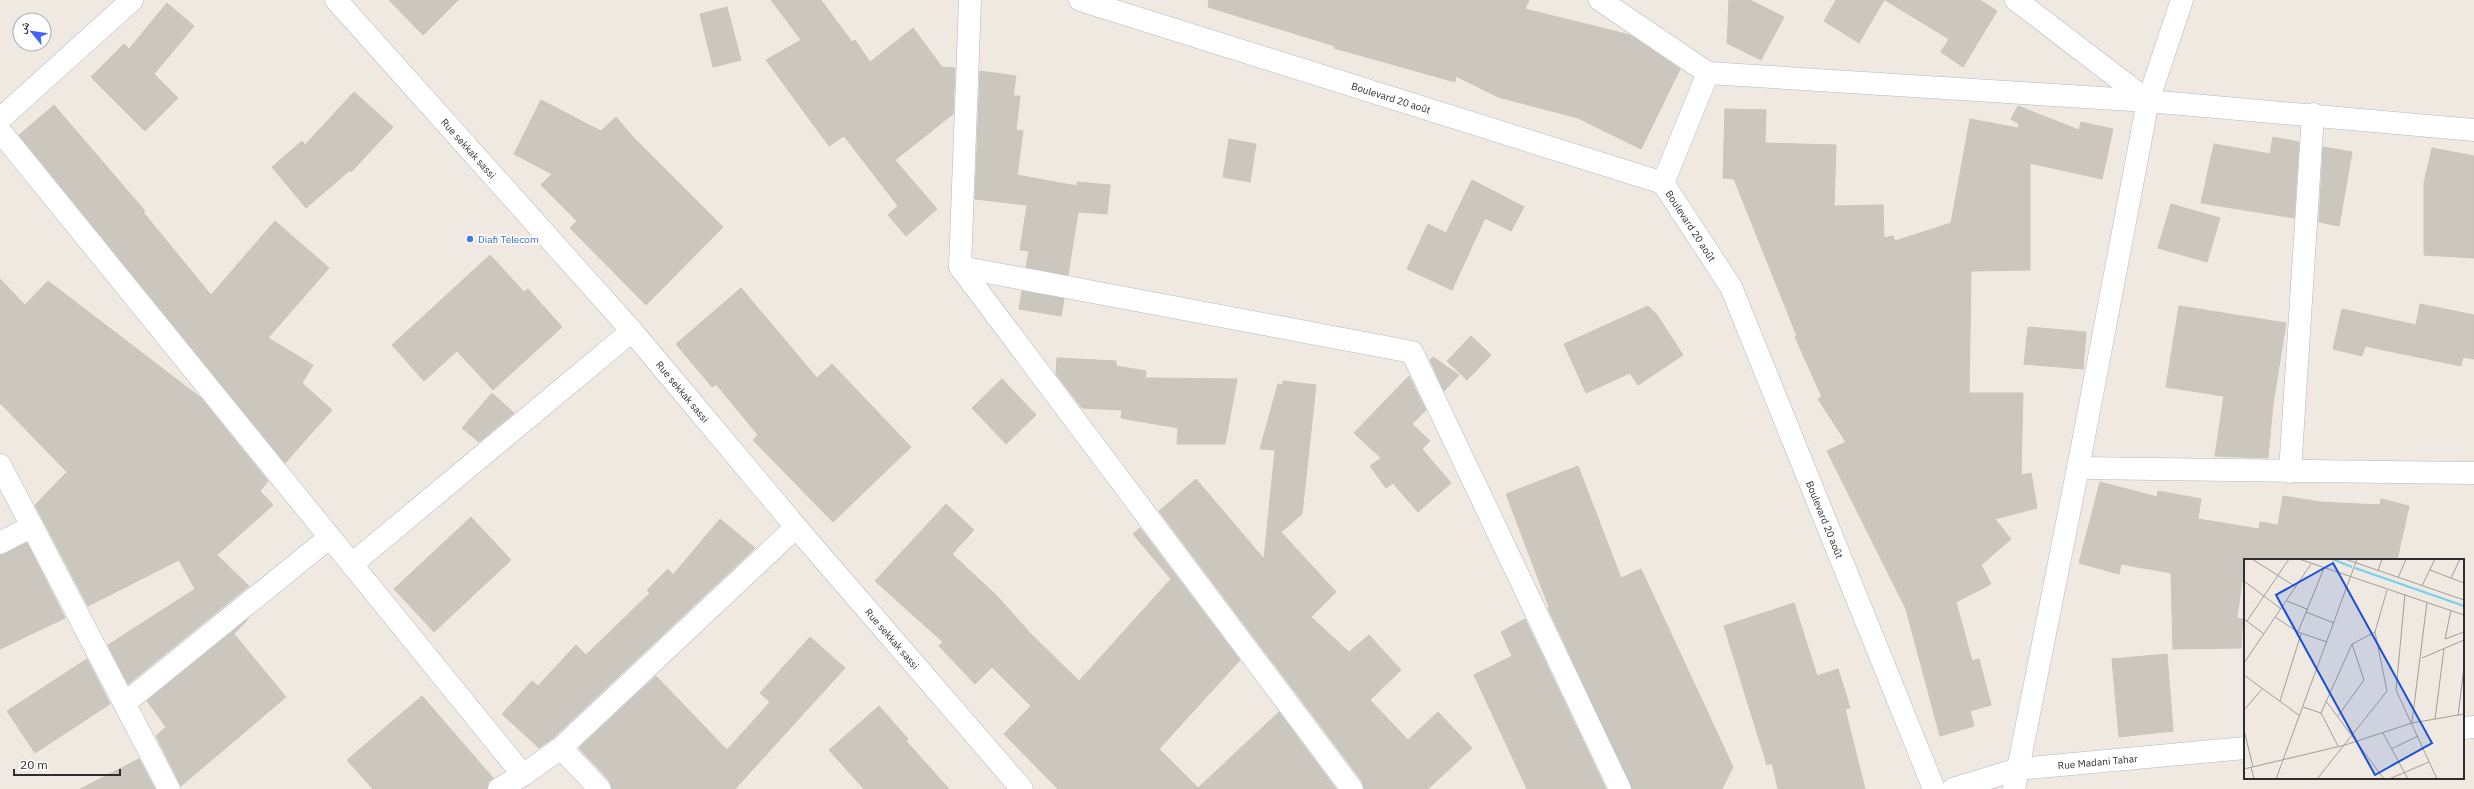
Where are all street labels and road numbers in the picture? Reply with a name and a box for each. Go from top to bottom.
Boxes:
street label: Boulevard 20 août [1350,80,1433,117]
street label: Rue sekkak sassi [438,116,499,181]
street label: Boulevard 20 août [1662,188,1719,264]
street label: Rue sekkak sassi [653,358,712,425]
street label: Boulevard 20 août [1803,479,1846,561]
street label: Rue sekkak sassi [862,606,922,672]
street label: Rue Madani Tahar [2057,752,2139,772]

